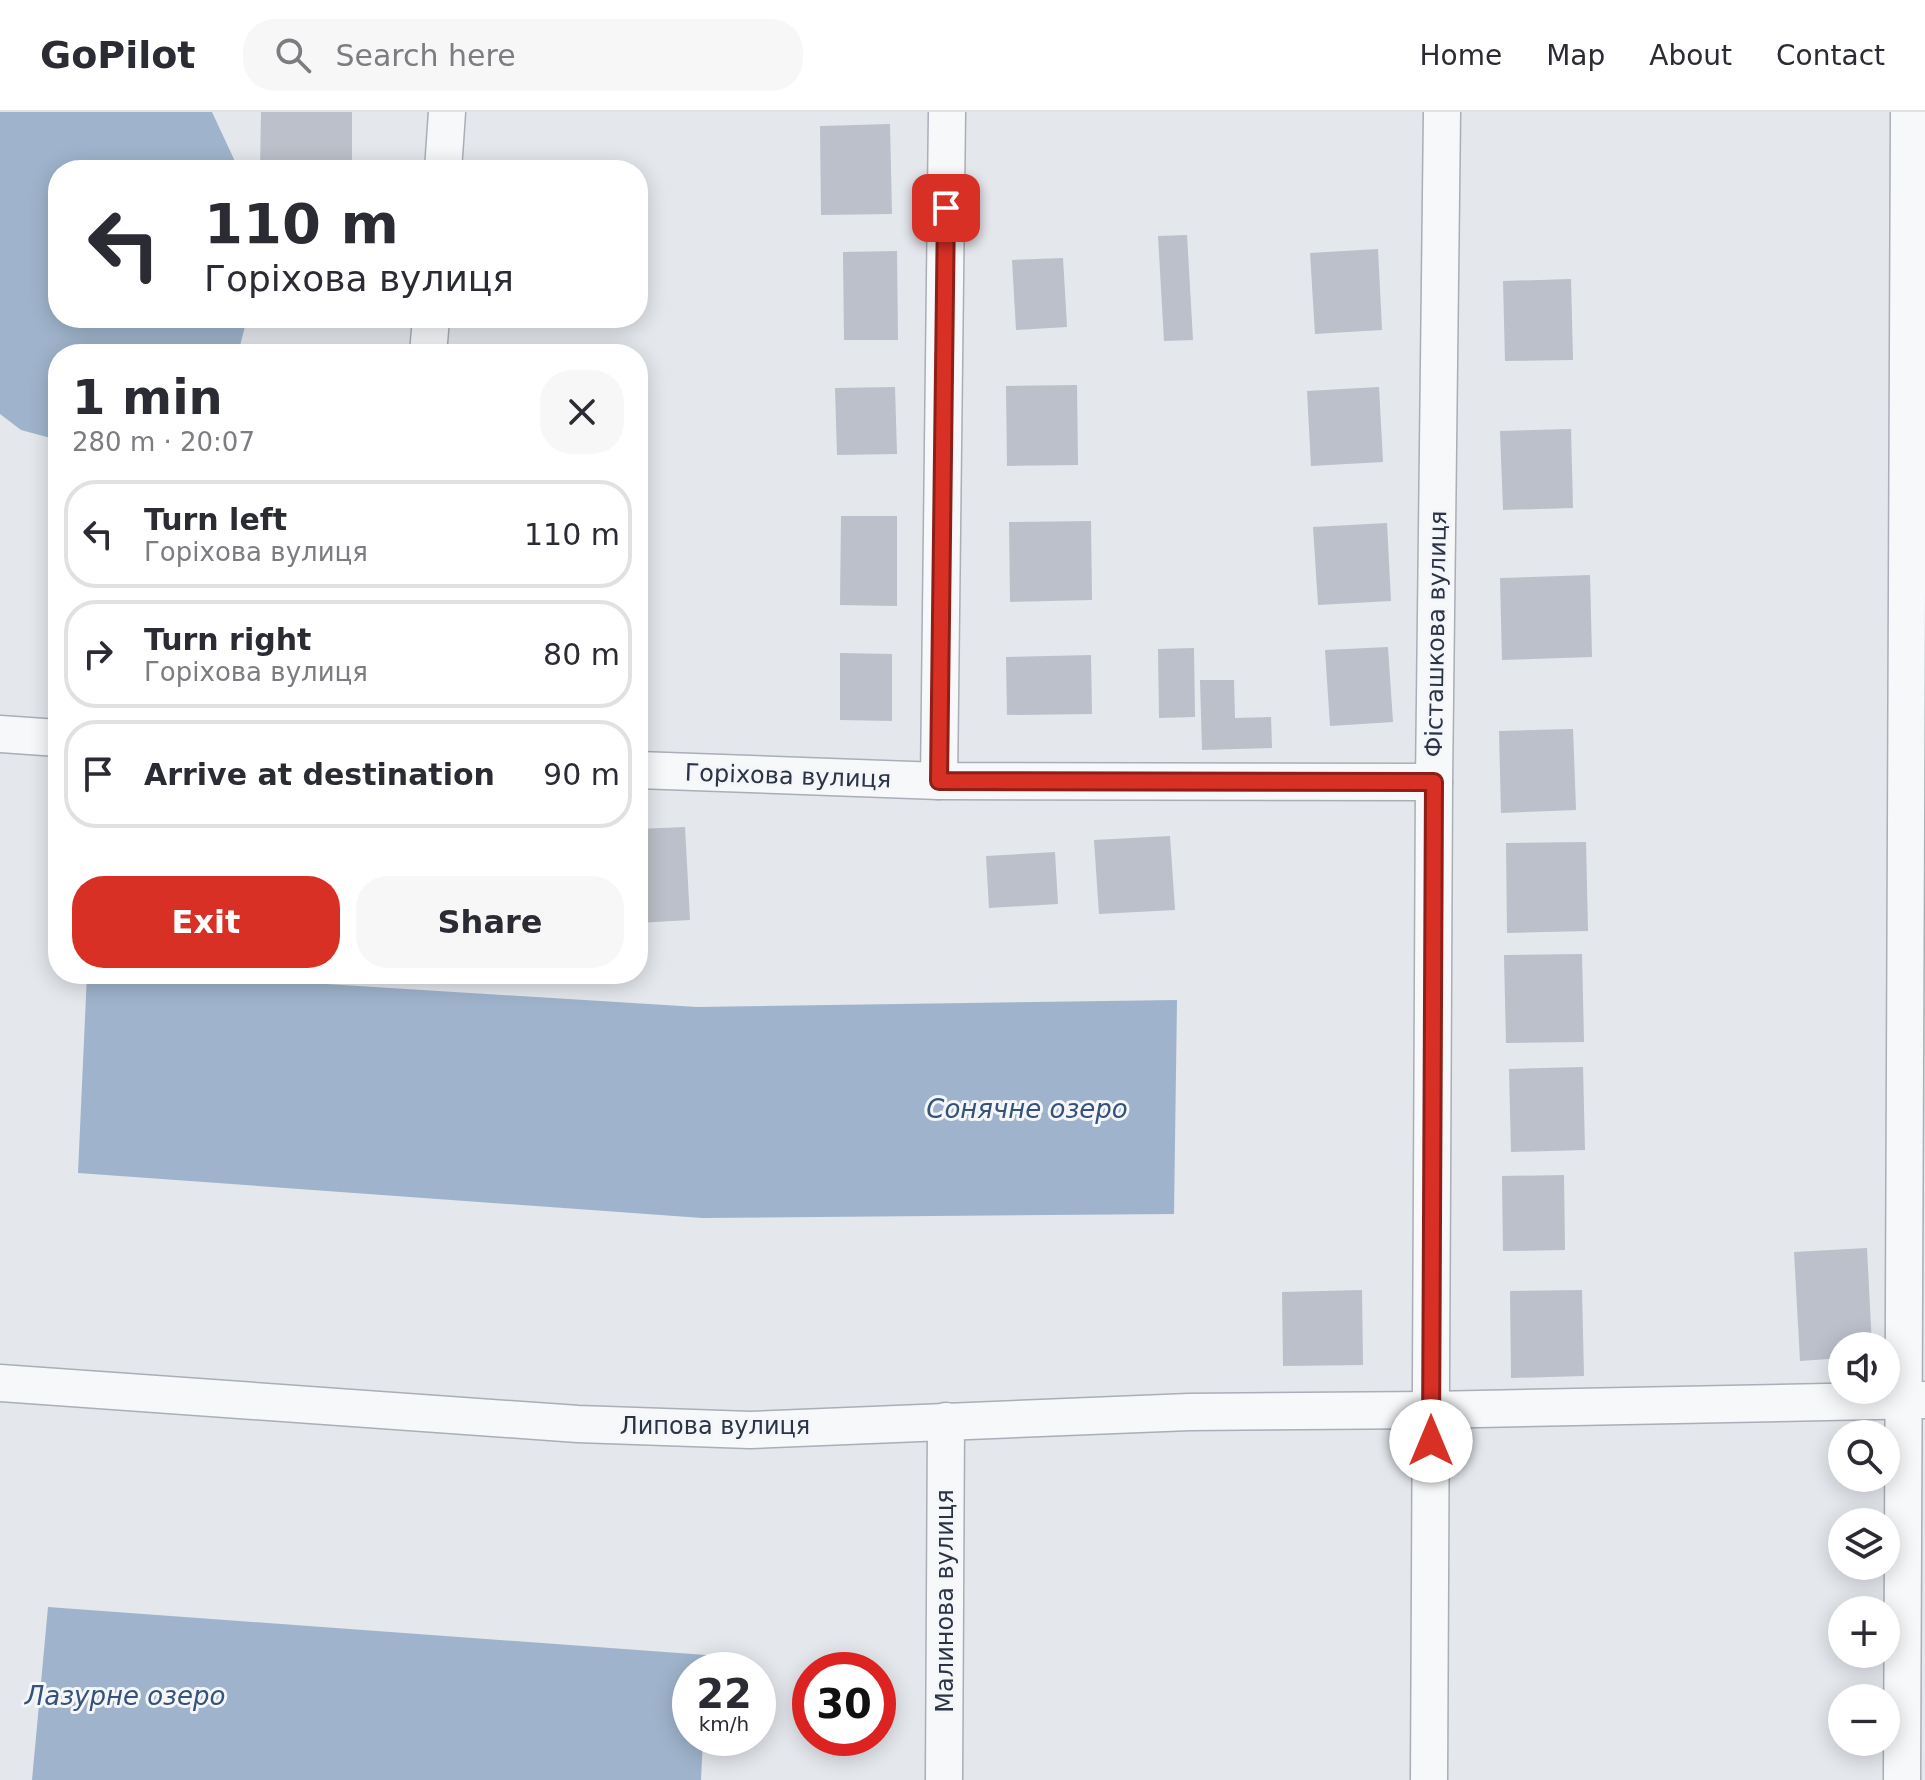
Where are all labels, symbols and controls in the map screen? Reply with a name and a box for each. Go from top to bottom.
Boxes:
search box [243,19,803,91]
text: GoPilot [40,33,195,77]
icon: search [271,33,315,77]
text: Search here [335,38,516,73]
text: Home [1419,39,1502,72]
text: Map [1546,39,1605,72]
text: About [1649,39,1732,72]
text: Contact [1776,39,1885,72]
pin [912,174,980,242]
icon: arrive [924,186,968,230]
text: 110 m [204,191,399,256]
icon: left [72,192,176,296]
text: Горіхова вулиця [204,258,514,299]
text: 1 min [72,369,223,425]
button: close [540,370,624,454]
text: 280 m · 20:07 [72,427,255,457]
text: Turn left [144,502,287,537]
street label: Фісташкова вулиця [1420,510,1452,758]
icon: left [76,512,120,556]
text: 110 m [524,517,620,552]
text: Горіхова вулиця [144,537,368,567]
text: Turn right [144,622,311,657]
icon: right [76,632,120,676]
text: 80 m [543,637,620,672]
text: Горіхова вулиця [144,657,368,687]
icon: arrive [76,752,120,796]
text: Arrive at destination [144,757,495,792]
text: 90 m [543,757,620,792]
street label: Горіхова вулиця [684,758,892,794]
button: Exit [72,876,340,968]
button: Share [356,876,624,968]
water label: Сонячне озеро [926,1094,1128,1124]
map controls [1828,1332,1900,1756]
button: sound [1828,1332,1900,1404]
position arrow [1389,1399,1473,1483]
street label: Липова вулиця [620,1412,810,1440]
button: search [1828,1420,1900,1492]
street label: Малинова вулиця [931,1489,959,1713]
button: layers [1828,1508,1900,1580]
button: + [1828,1596,1900,1668]
speed limit sign: 30 [792,1652,896,1756]
text: 22 [696,1671,752,1717]
water label: Лазурне озеро [24,1681,225,1711]
button: − [1828,1684,1900,1756]
text: km/h [699,1712,749,1736]

